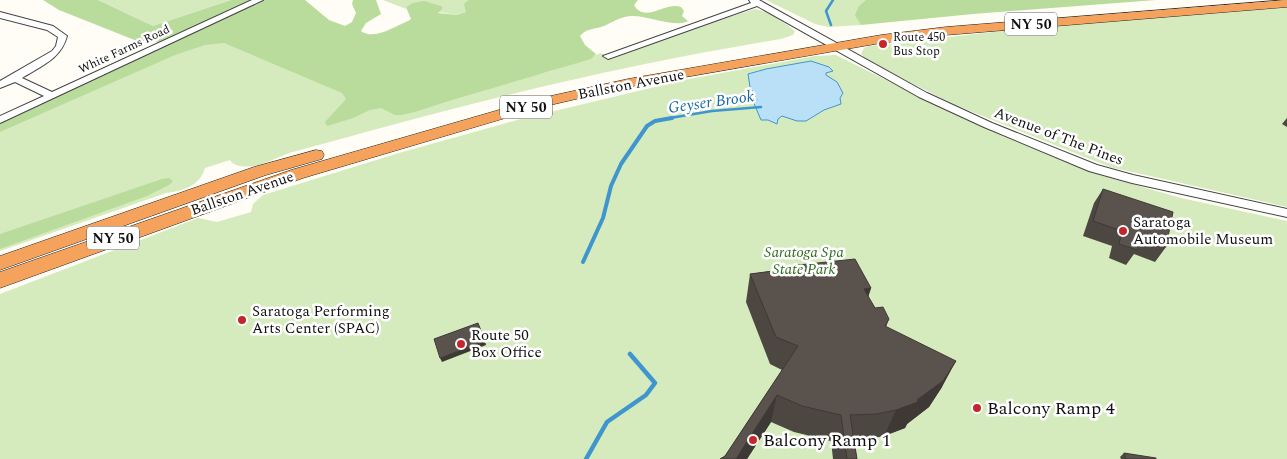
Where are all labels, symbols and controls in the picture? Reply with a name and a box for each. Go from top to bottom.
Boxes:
road number: NY 50 [1005,12,1057,36]
street label: White Farms Road [75,20,173,79]
place label: Route 450 Bus Stop [893,28,945,61]
marker: Route 450 Bus Stop [877,38,889,50]
street label: Ballston Avenue [576,63,686,106]
water label: Geyser Brook [667,84,756,120]
road number: NY 50 [500,95,552,118]
street label: Avenue of The Pines [991,101,1127,172]
street label: Ballston Avenue [188,165,297,222]
place label: Saratoga Automobile Museum [1133,211,1273,251]
marker: Saratoga Automobile Museum [1117,225,1129,237]
road number: NY 50 [87,227,139,250]
park label: Saratoga Spa State Park [764,241,844,281]
place label: Saratoga Performing Arts Center (SPAC) [252,300,390,340]
marker: Saratoga Performing Arts Center (SPAC) [236,314,248,326]
place label: Route 50 Box Office [471,324,542,364]
marker: Route 50 Box Office [455,338,467,350]
place label: Balcony Ramp 4 [987,395,1115,422]
marker: Balcony Ramp 4 [971,402,983,414]
place label: Balcony Ramp 1 [763,427,891,454]
marker: Balcony Ramp 1 [747,434,759,446]

